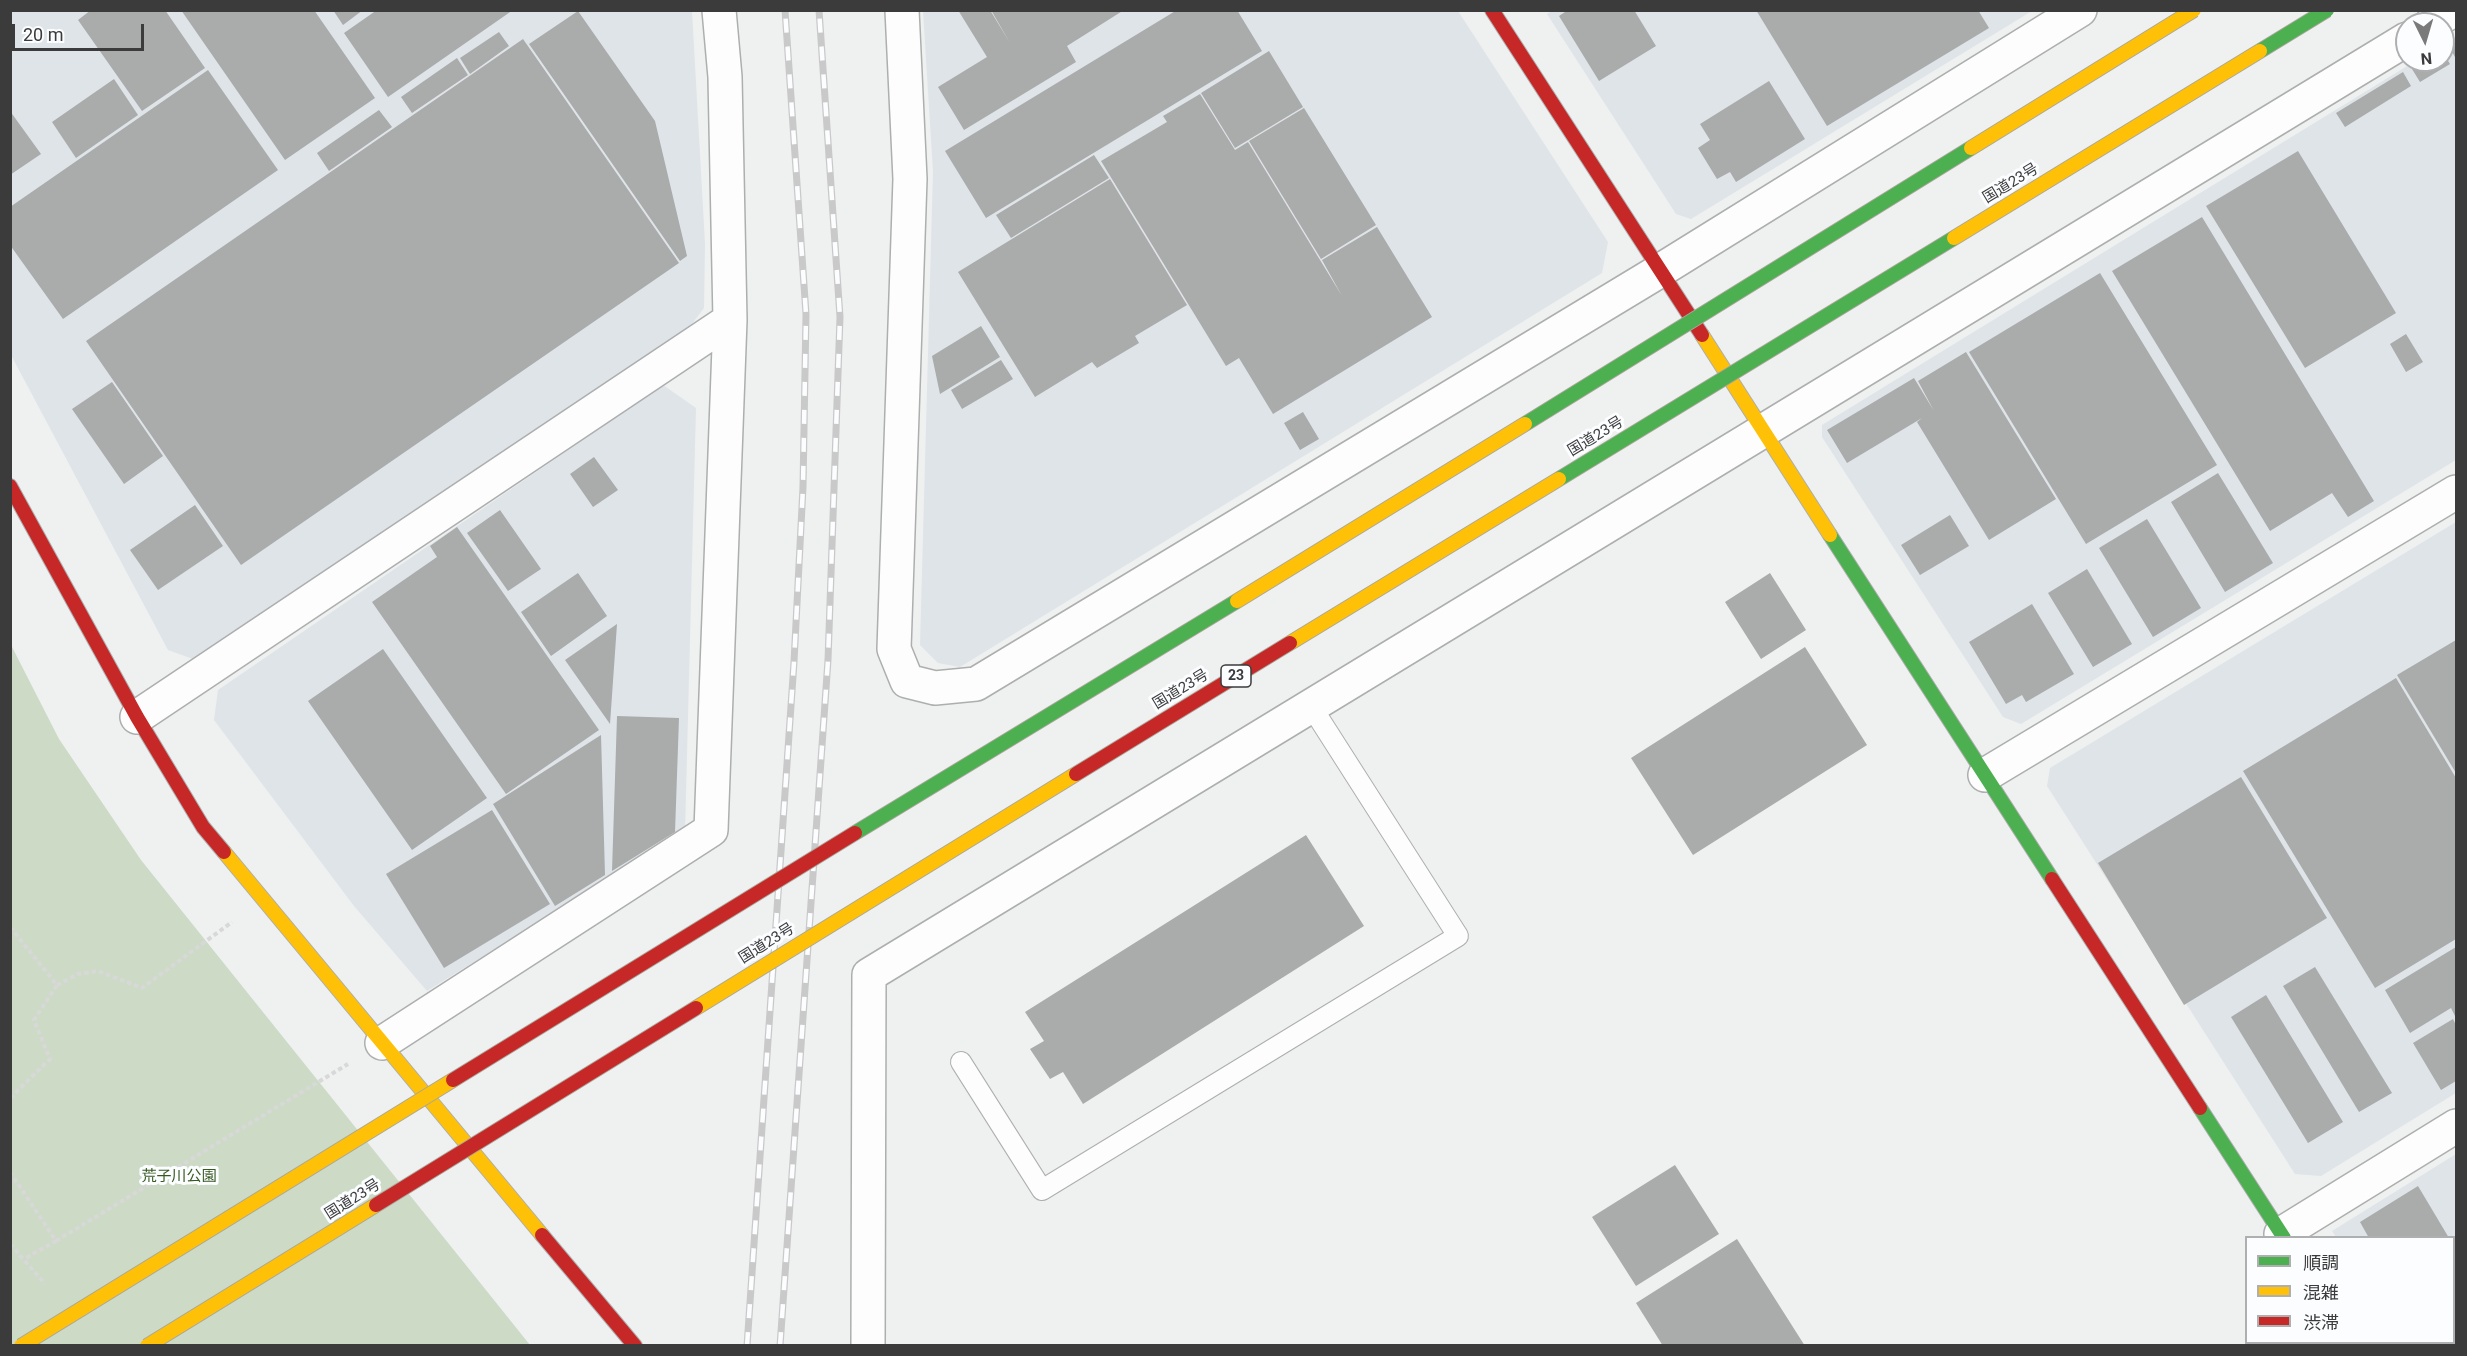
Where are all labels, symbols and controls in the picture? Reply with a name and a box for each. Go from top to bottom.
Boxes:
scale bar [15,12,147,50]
north arrow [2395,12,2455,72]
text: 20 m [23,24,63,45]
text: N [2420,48,2433,68]
street label: 国道23号 [1980,160,2042,208]
street label: 国道23号 [1565,413,1627,461]
road number: 23 [1221,665,1251,687]
street label: 国道23号 [1150,666,1212,714]
street label: 国道23号 [736,920,798,968]
park label: 荒子川公園 [142,1168,216,1186]
street label: 国道23号 [322,1176,384,1224]
legend [2245,1236,2455,1344]
text: 順調 [2303,1252,2339,1273]
text: 混雑 [2303,1282,2339,1303]
text: 渋滞 [2303,1312,2339,1333]

